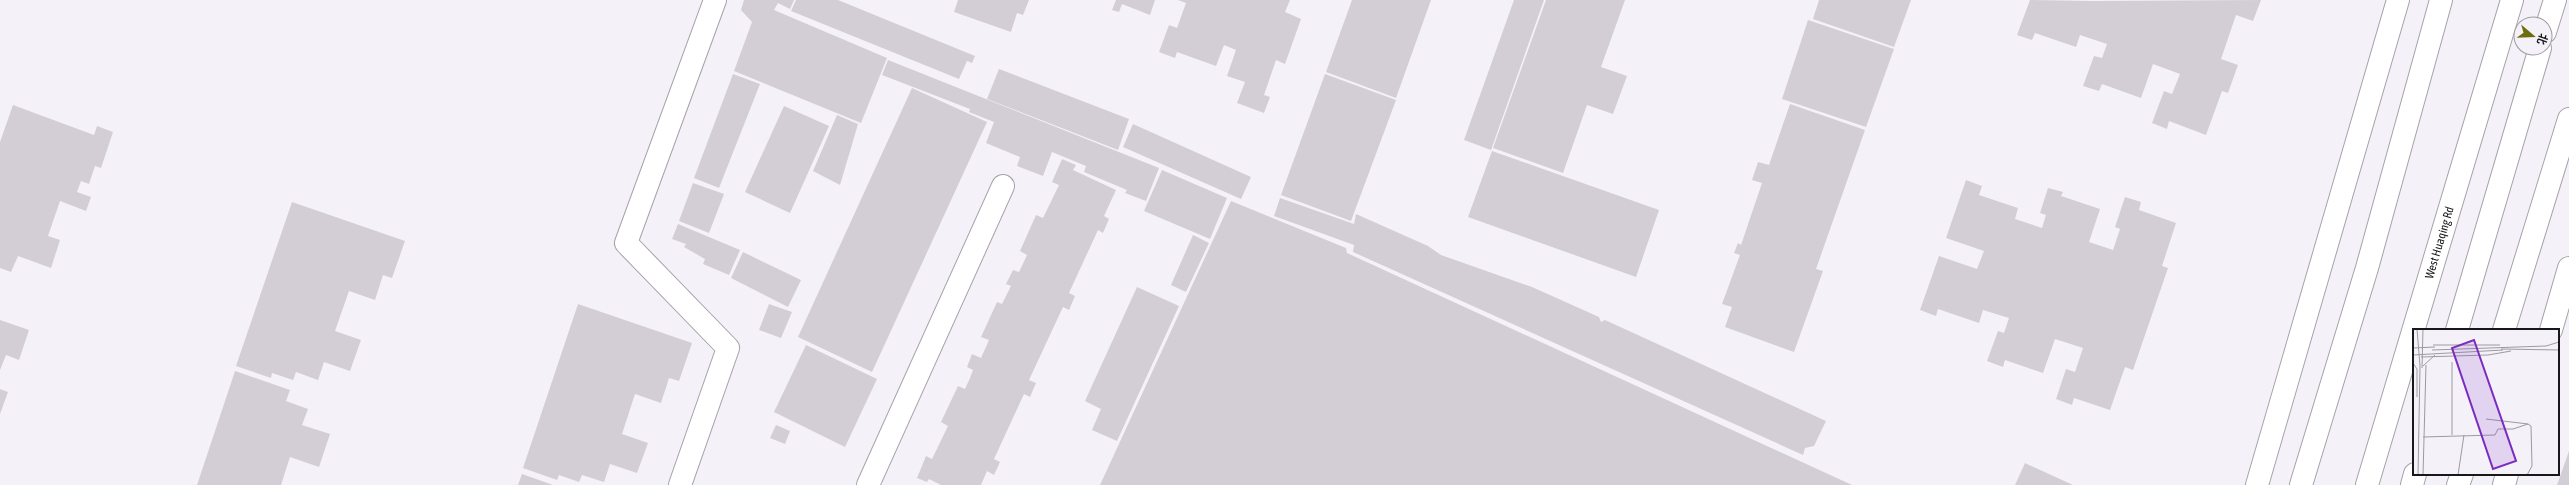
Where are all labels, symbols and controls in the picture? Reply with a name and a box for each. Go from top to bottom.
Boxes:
north arrow [2513,16,2553,56]
text: 北 [2535,32,2550,46]
street label: West Huaqing Rd [2422,205,2457,280]
inset map [2413,329,2559,475]

